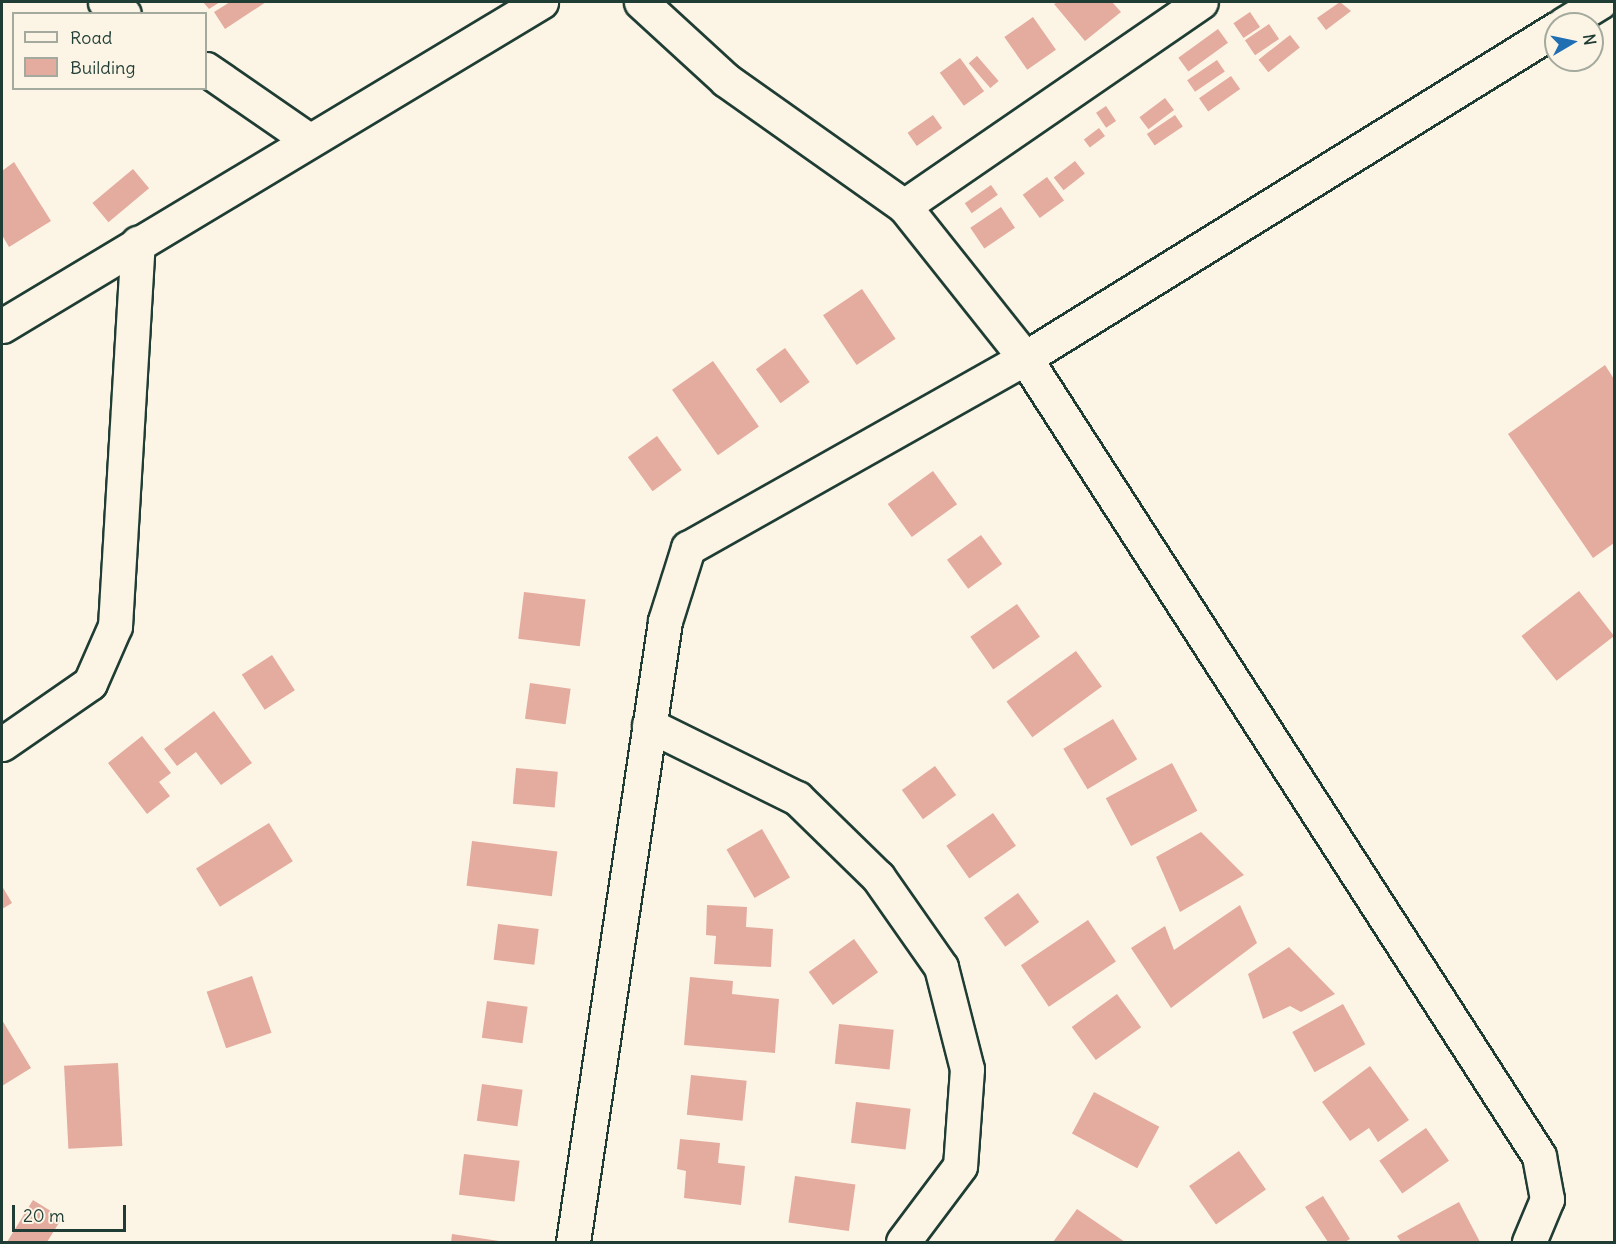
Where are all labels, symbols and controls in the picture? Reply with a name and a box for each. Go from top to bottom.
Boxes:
legend [12,12,207,90]
north arrow [1544,12,1604,72]
text: Road [70,26,112,49]
text: N [1579,32,1601,47]
text: Building [70,56,135,79]
scale bar [15,1193,129,1231]
text: 20 m [23,1204,65,1227]

